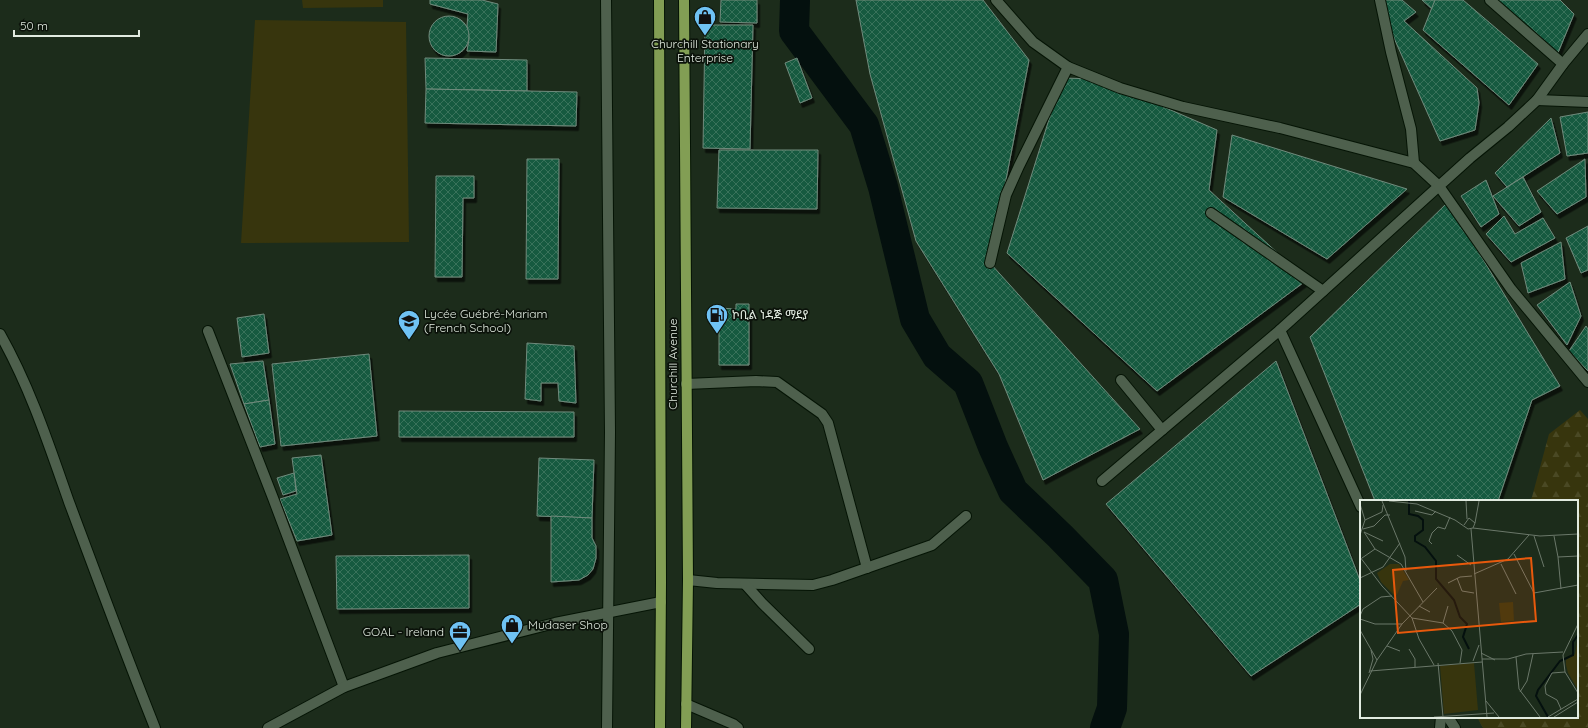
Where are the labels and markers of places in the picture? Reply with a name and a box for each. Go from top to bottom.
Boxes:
shop icon: Churchill Stationary Enterprise [692,4,718,37]
place label: Churchill Stationary Enterprise [651,36,759,65]
fuel station icon: ኮቢል ነዳጅ ማደያ [704,302,730,335]
place label: Lycée Guébré-Mariam (French School) [424,306,548,335]
place label: ኮቢል ነዳጅ ማደያ [732,307,808,322]
school or university icon: Lycée Guébré-Mariam (French School) [396,308,422,341]
shop icon: Mudaser Shop [499,612,525,645]
place label: Mudaser Shop [528,617,608,632]
office icon: GOAL - Ireland [447,619,473,652]
place label: GOAL - Ireland [363,624,444,639]

